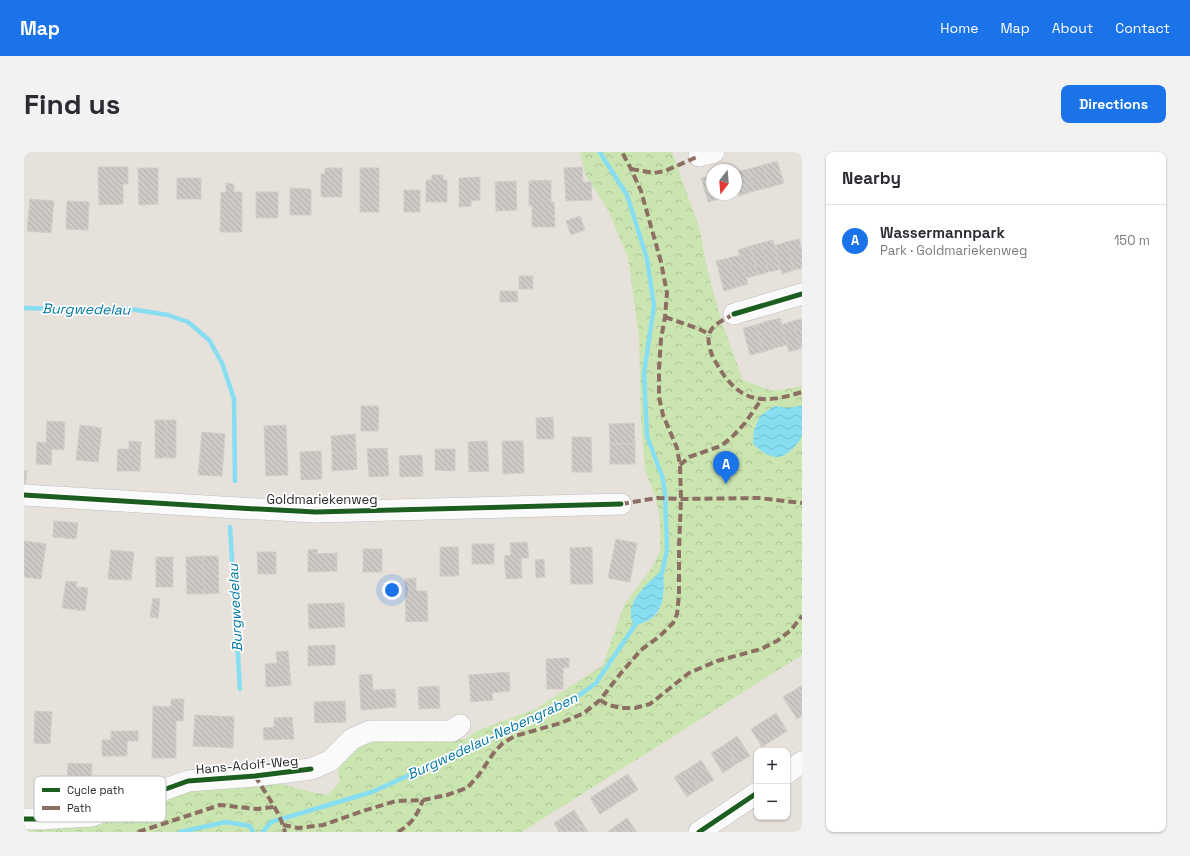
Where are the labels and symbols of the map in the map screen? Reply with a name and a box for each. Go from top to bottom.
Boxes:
north arrow [706,164,742,200]
water label: Burgwedelau [42,299,132,319]
pin: A [713,451,739,484]
street label: Goldmariekenweg [266,491,378,508]
water label: Burgwedelau [224,562,246,653]
your location [382,580,402,600]
water label: Burgwedelau-Nebengraben [404,688,581,783]
street label: Hans-Adolf-Weg [195,752,299,778]
legend [34,776,166,822]
text: Cycle path [67,783,124,797]
text: Path [67,801,91,815]

